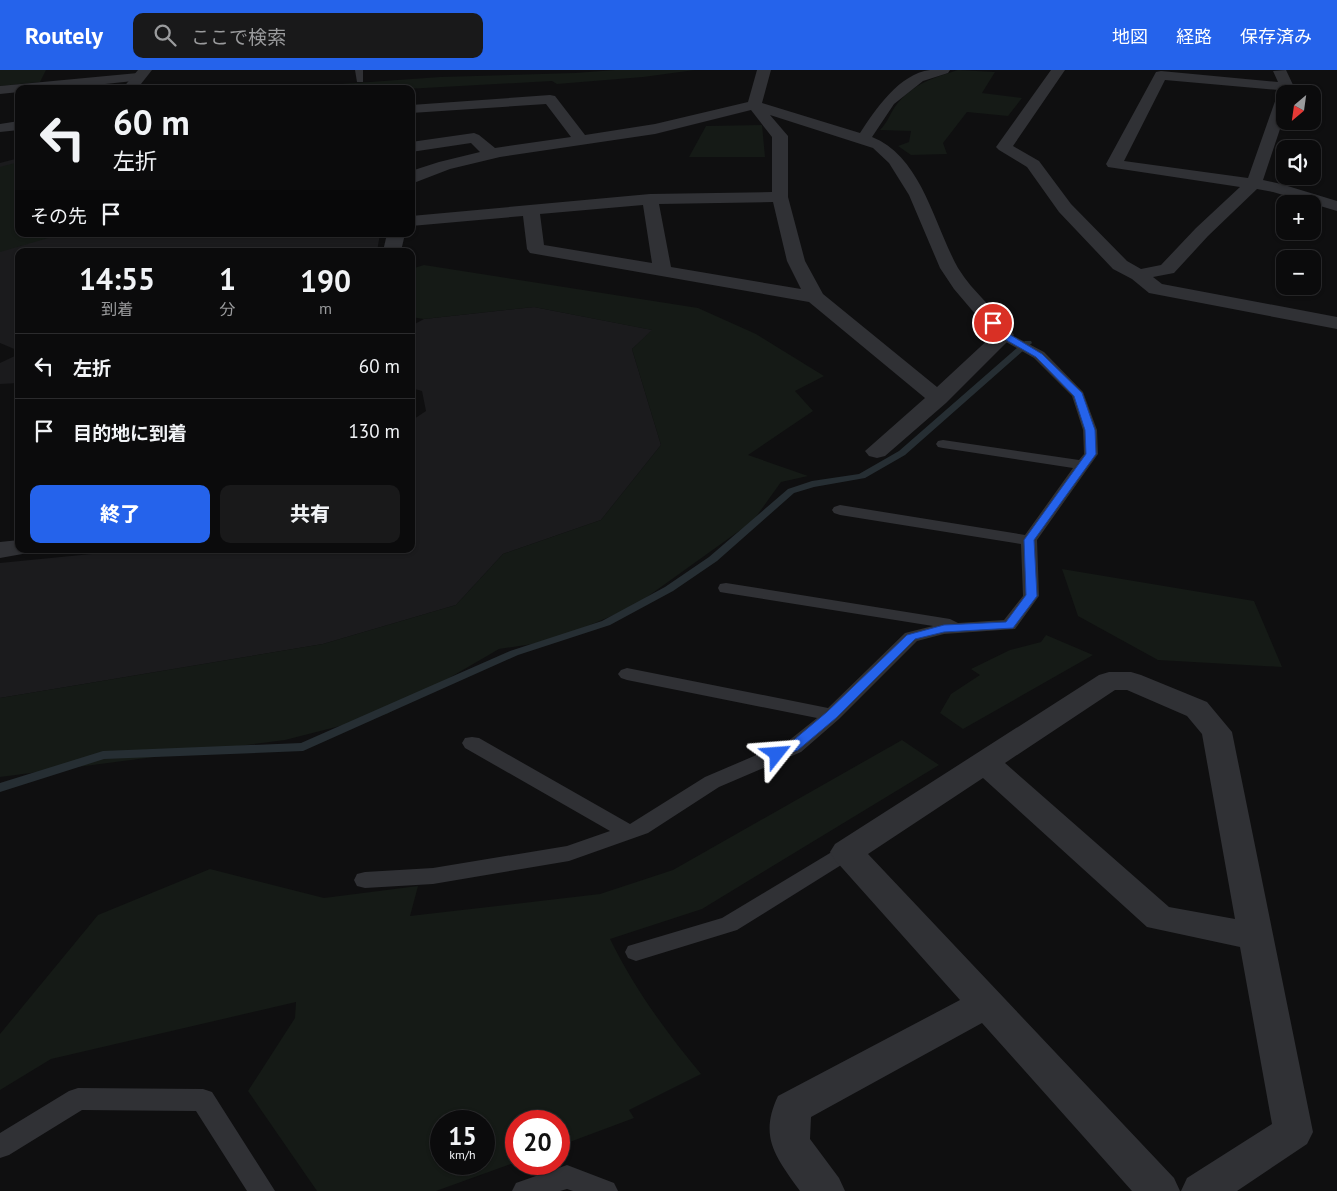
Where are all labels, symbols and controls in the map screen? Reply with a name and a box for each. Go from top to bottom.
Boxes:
search box [133,13,483,58]
text: Routely [25,20,103,51]
icon: search [151,21,179,49]
text: ここで検索 [191,25,286,49]
text: 地図 [1112,25,1148,48]
text: 経路 [1176,25,1212,48]
text: 保存済み [1240,25,1312,48]
north arrow [1276,85,1321,130]
map controls [1276,85,1321,295]
text: 60 m [113,99,190,145]
icon: left [30,105,95,170]
button: sound [1276,140,1321,185]
text: 左折 [113,147,157,175]
button: + [1276,195,1321,240]
icon: arrive [97,200,125,228]
text: その先 [30,204,87,228]
button: − [1276,250,1321,295]
text: 14:55 [79,259,155,298]
text: 1 [219,259,236,298]
text: 190 [300,261,351,300]
text: m [319,298,332,318]
text: 到着 [101,299,133,319]
text: 分 [220,299,236,319]
pin [972,302,1014,344]
icon: arrive [979,309,1007,337]
icon: left [30,352,58,380]
text: 60 m [359,354,400,378]
text: 左折 [73,356,111,380]
icon: arrive [30,417,58,445]
text: 130 m [348,419,400,443]
text: 目的地に到着 [73,421,187,445]
button: 終了 [30,485,210,543]
button: 共有 [220,485,400,543]
position arrow [750,727,802,779]
speed limit sign: 20 [505,1110,570,1175]
text: 15 [448,1120,477,1152]
text: km/h [449,1147,476,1162]

